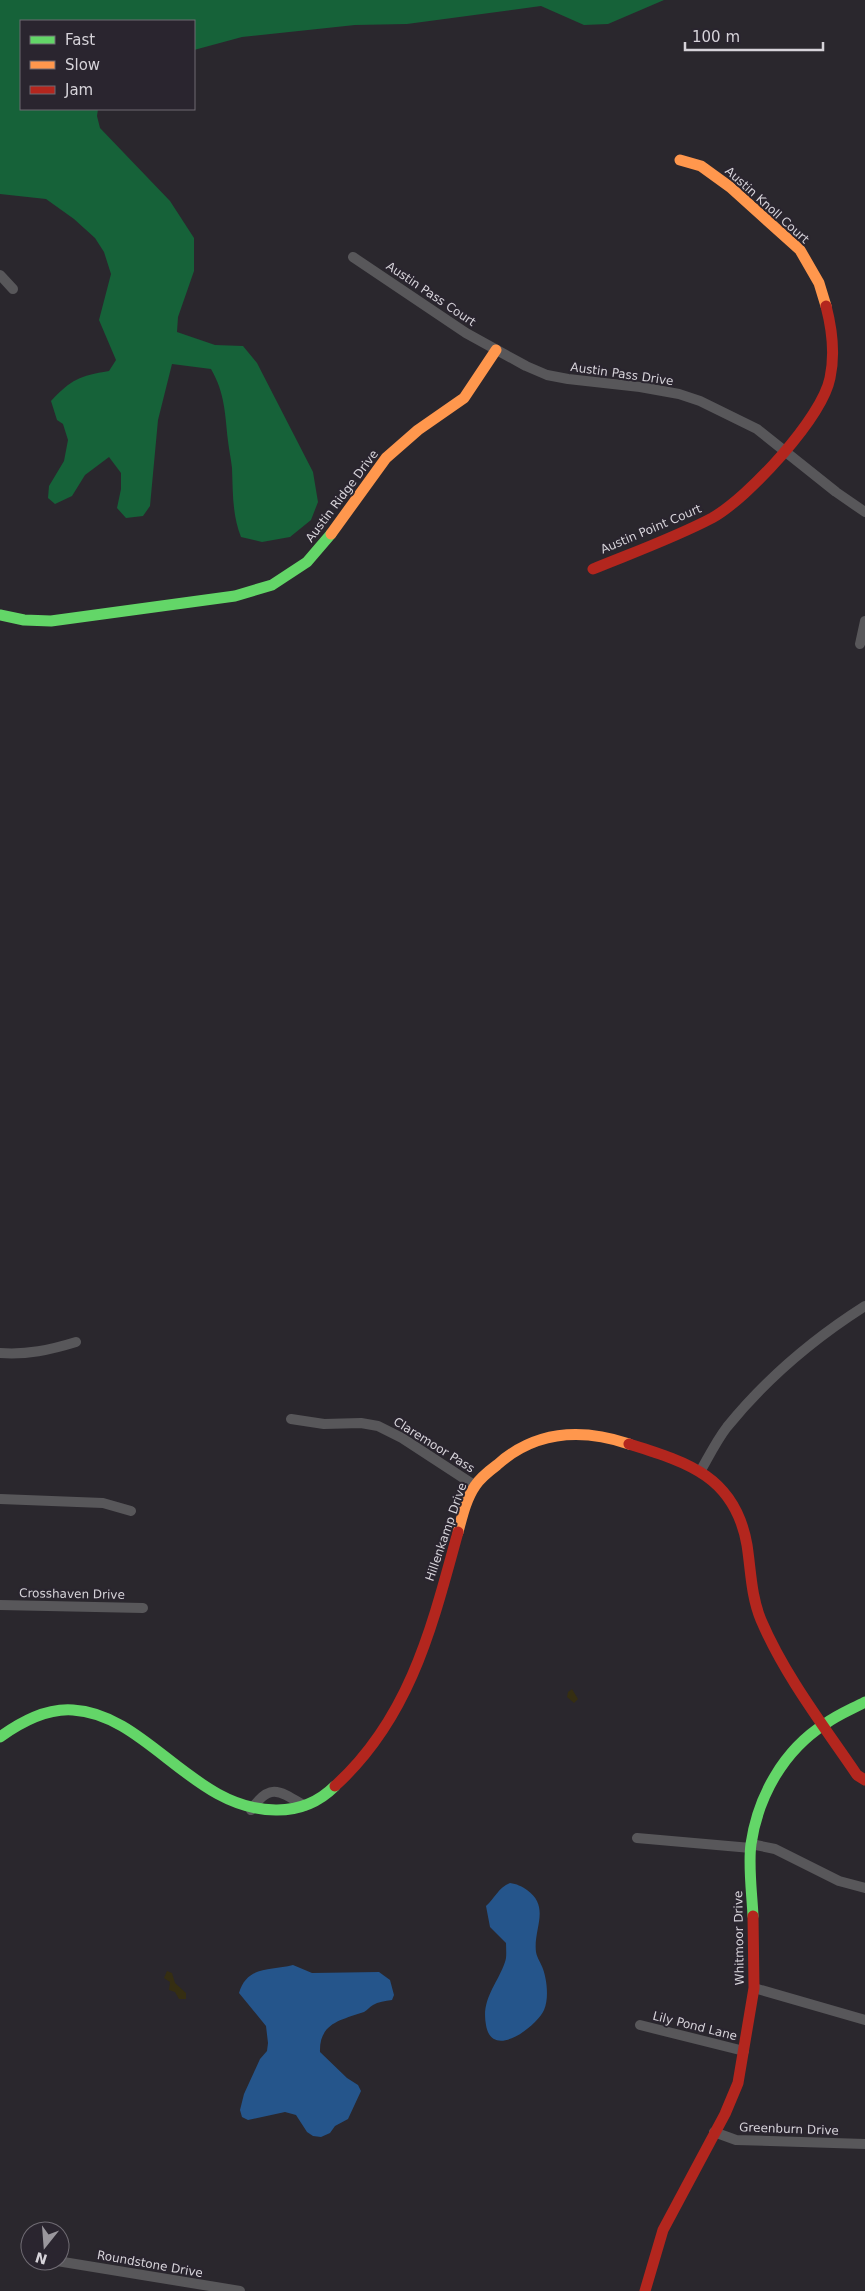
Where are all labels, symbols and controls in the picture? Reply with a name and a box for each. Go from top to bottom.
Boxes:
legend [20,20,195,110]
scale bar [685,20,822,52]
text: 100 m [692,28,740,46]
text: Fast [65,31,95,49]
text: Slow [65,56,100,74]
text: Jam [64,81,93,99]
street label: Austin Knoll Court [722,164,812,246]
street label: Austin Pass Court [384,259,479,329]
street label: Austin Pass Drive [570,360,674,388]
street label: Austin Ridge Drive [303,447,381,545]
street label: Austin Point Court [599,501,704,557]
street label: Claremoor Pass [391,1414,477,1476]
street label: Hillenkamp Drive [423,1481,469,1583]
street label: Crosshaven Drive [19,1586,125,1602]
street label: Whitmoor Drive [731,1891,747,1985]
street label: Lily Pond Lane [651,2009,739,2043]
street label: Greenburn Drive [739,2120,839,2138]
north arrow [20,2221,70,2271]
street label: Roundstone Drive [96,2248,204,2280]
text: N [33,2249,49,2268]

